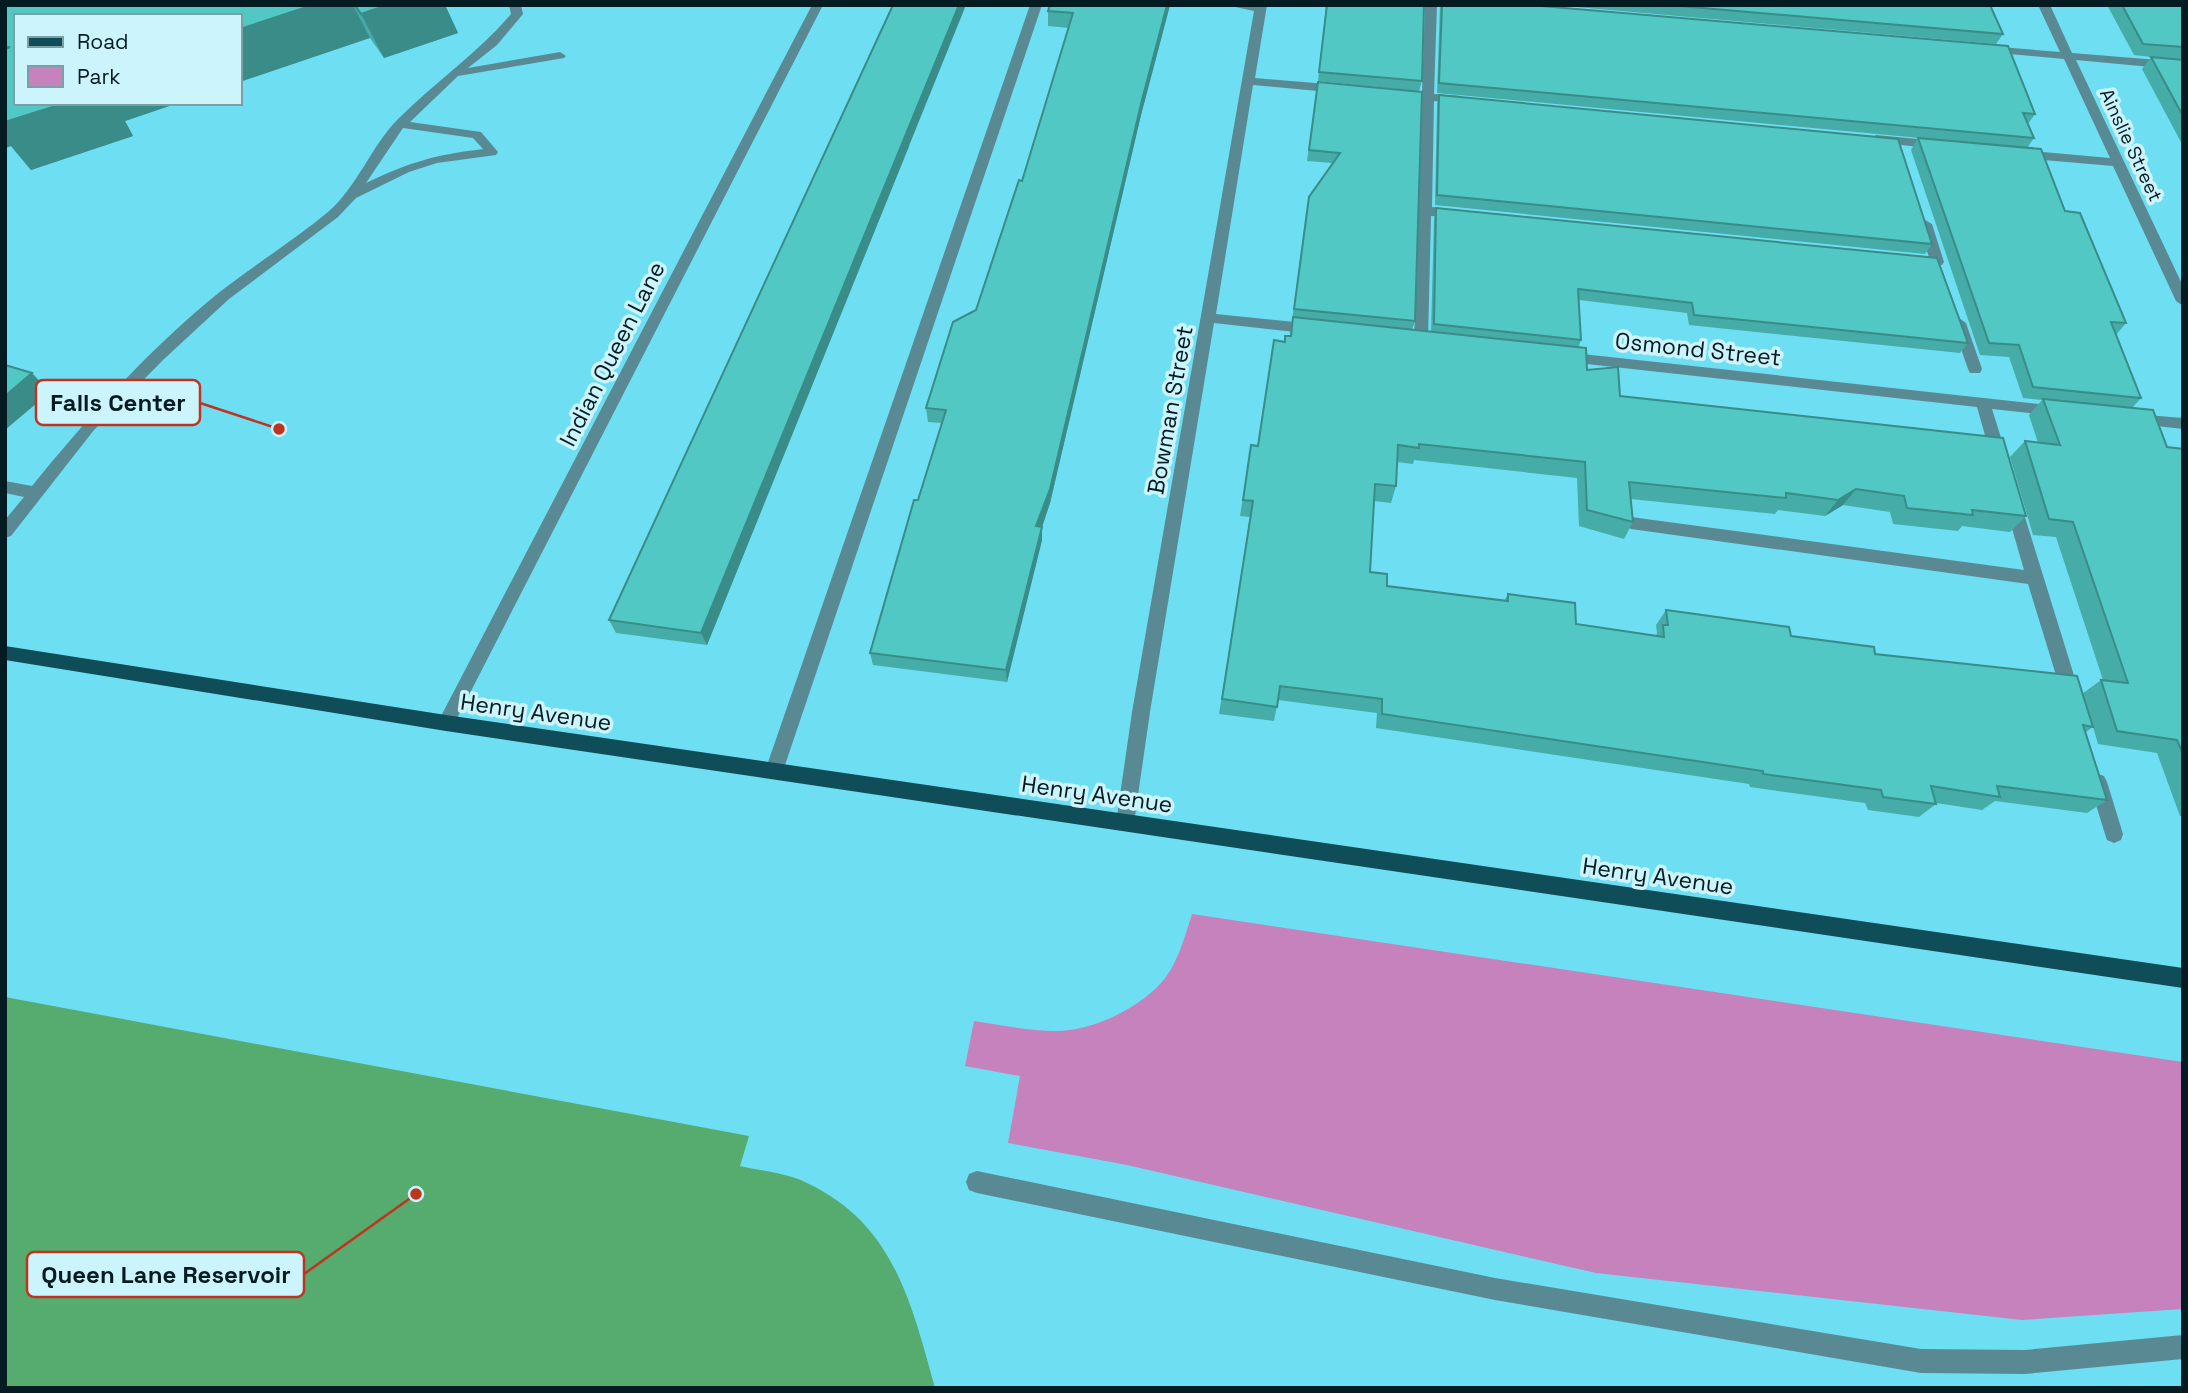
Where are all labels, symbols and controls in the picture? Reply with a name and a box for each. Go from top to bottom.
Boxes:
legend [14,14,242,105]
text: Road [77,28,129,55]
text: Park [77,63,121,90]
street label: Ainslie Street [2094,85,2168,205]
street label: Indian Queen Lane [552,256,672,452]
street label: Bowman Street [1140,323,1200,497]
street label: Osmond Street [1614,325,1782,373]
callout: Falls Center [36,380,200,425]
text: Falls Center [50,387,186,418]
street label: Henry Avenue [458,687,614,737]
street label: Henry Avenue [1019,769,1175,819]
street label: Henry Avenue [1580,851,1736,901]
callout: Queen Lane Reservoir [27,1252,304,1297]
text: Queen Lane Reservoir [41,1259,291,1290]

